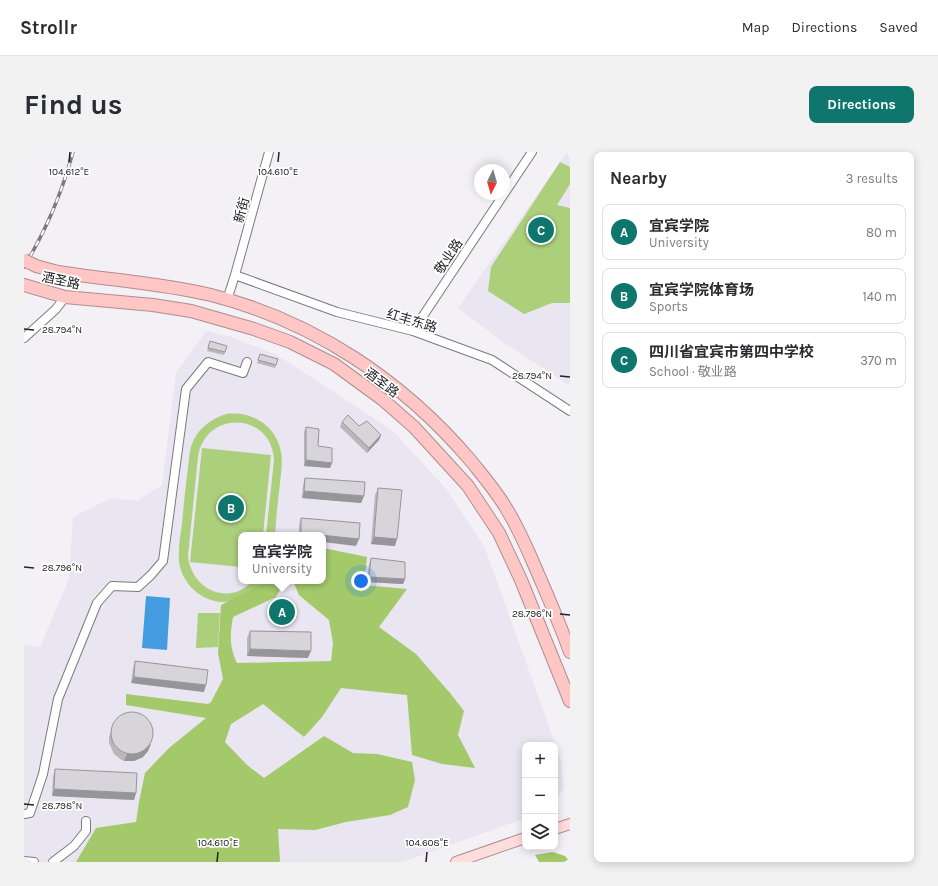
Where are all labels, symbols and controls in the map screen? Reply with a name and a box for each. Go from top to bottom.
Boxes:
text: Strollr [20,17,77,39]
text: Map [742,19,770,36]
text: Directions [792,19,857,36]
text: Saved [879,19,918,36]
button: Directions [809,86,914,123]
text: Find us [24,88,123,121]
north arrow [474,164,510,200]
text: 104.612°E [49,166,89,178]
text: 104.610°E [258,166,298,178]
text: Nearby [610,168,667,188]
text: 3 results [846,171,898,186]
street label: 新街 [231,196,252,225]
pin: C [528,215,554,245]
text: 宜宾学院 [649,217,709,235]
text: A [620,225,628,240]
text: 80 m [866,225,897,240]
text: University [649,235,709,250]
street label: 敬业路 [431,236,466,277]
street label: 酒圣路 [40,269,82,292]
text: 宜宾学院体育场 [649,281,754,299]
text: B [620,289,628,304]
text: 140 m [862,289,897,304]
text: Sports [649,299,688,314]
street label: 红丰东路 [385,306,439,335]
text: 28.794°N [42,324,82,336]
text: 四川省宜宾市第四中学校 [649,343,814,361]
text: C [620,353,628,368]
text: 370 m [860,353,897,368]
text: School · 敬业路 [649,364,737,379]
street label: 酒圣路 [362,365,402,400]
text: 28.794°N [512,370,552,382]
pin: B [218,493,244,523]
popup [238,532,326,584]
text: 宜宾学院 [252,543,312,561]
text: University [252,561,312,576]
text: 28.796°N [42,562,82,574]
your location [351,571,371,591]
pin: A [269,597,295,627]
text: 28.796°N [512,608,552,620]
map controls [522,742,558,850]
button: + [522,742,558,778]
button: − [522,778,558,814]
text: 28.798°N [42,800,82,812]
button: layers [522,814,558,850]
text: 104.610°E [198,837,238,849]
text: 104.608°E [405,837,449,849]

